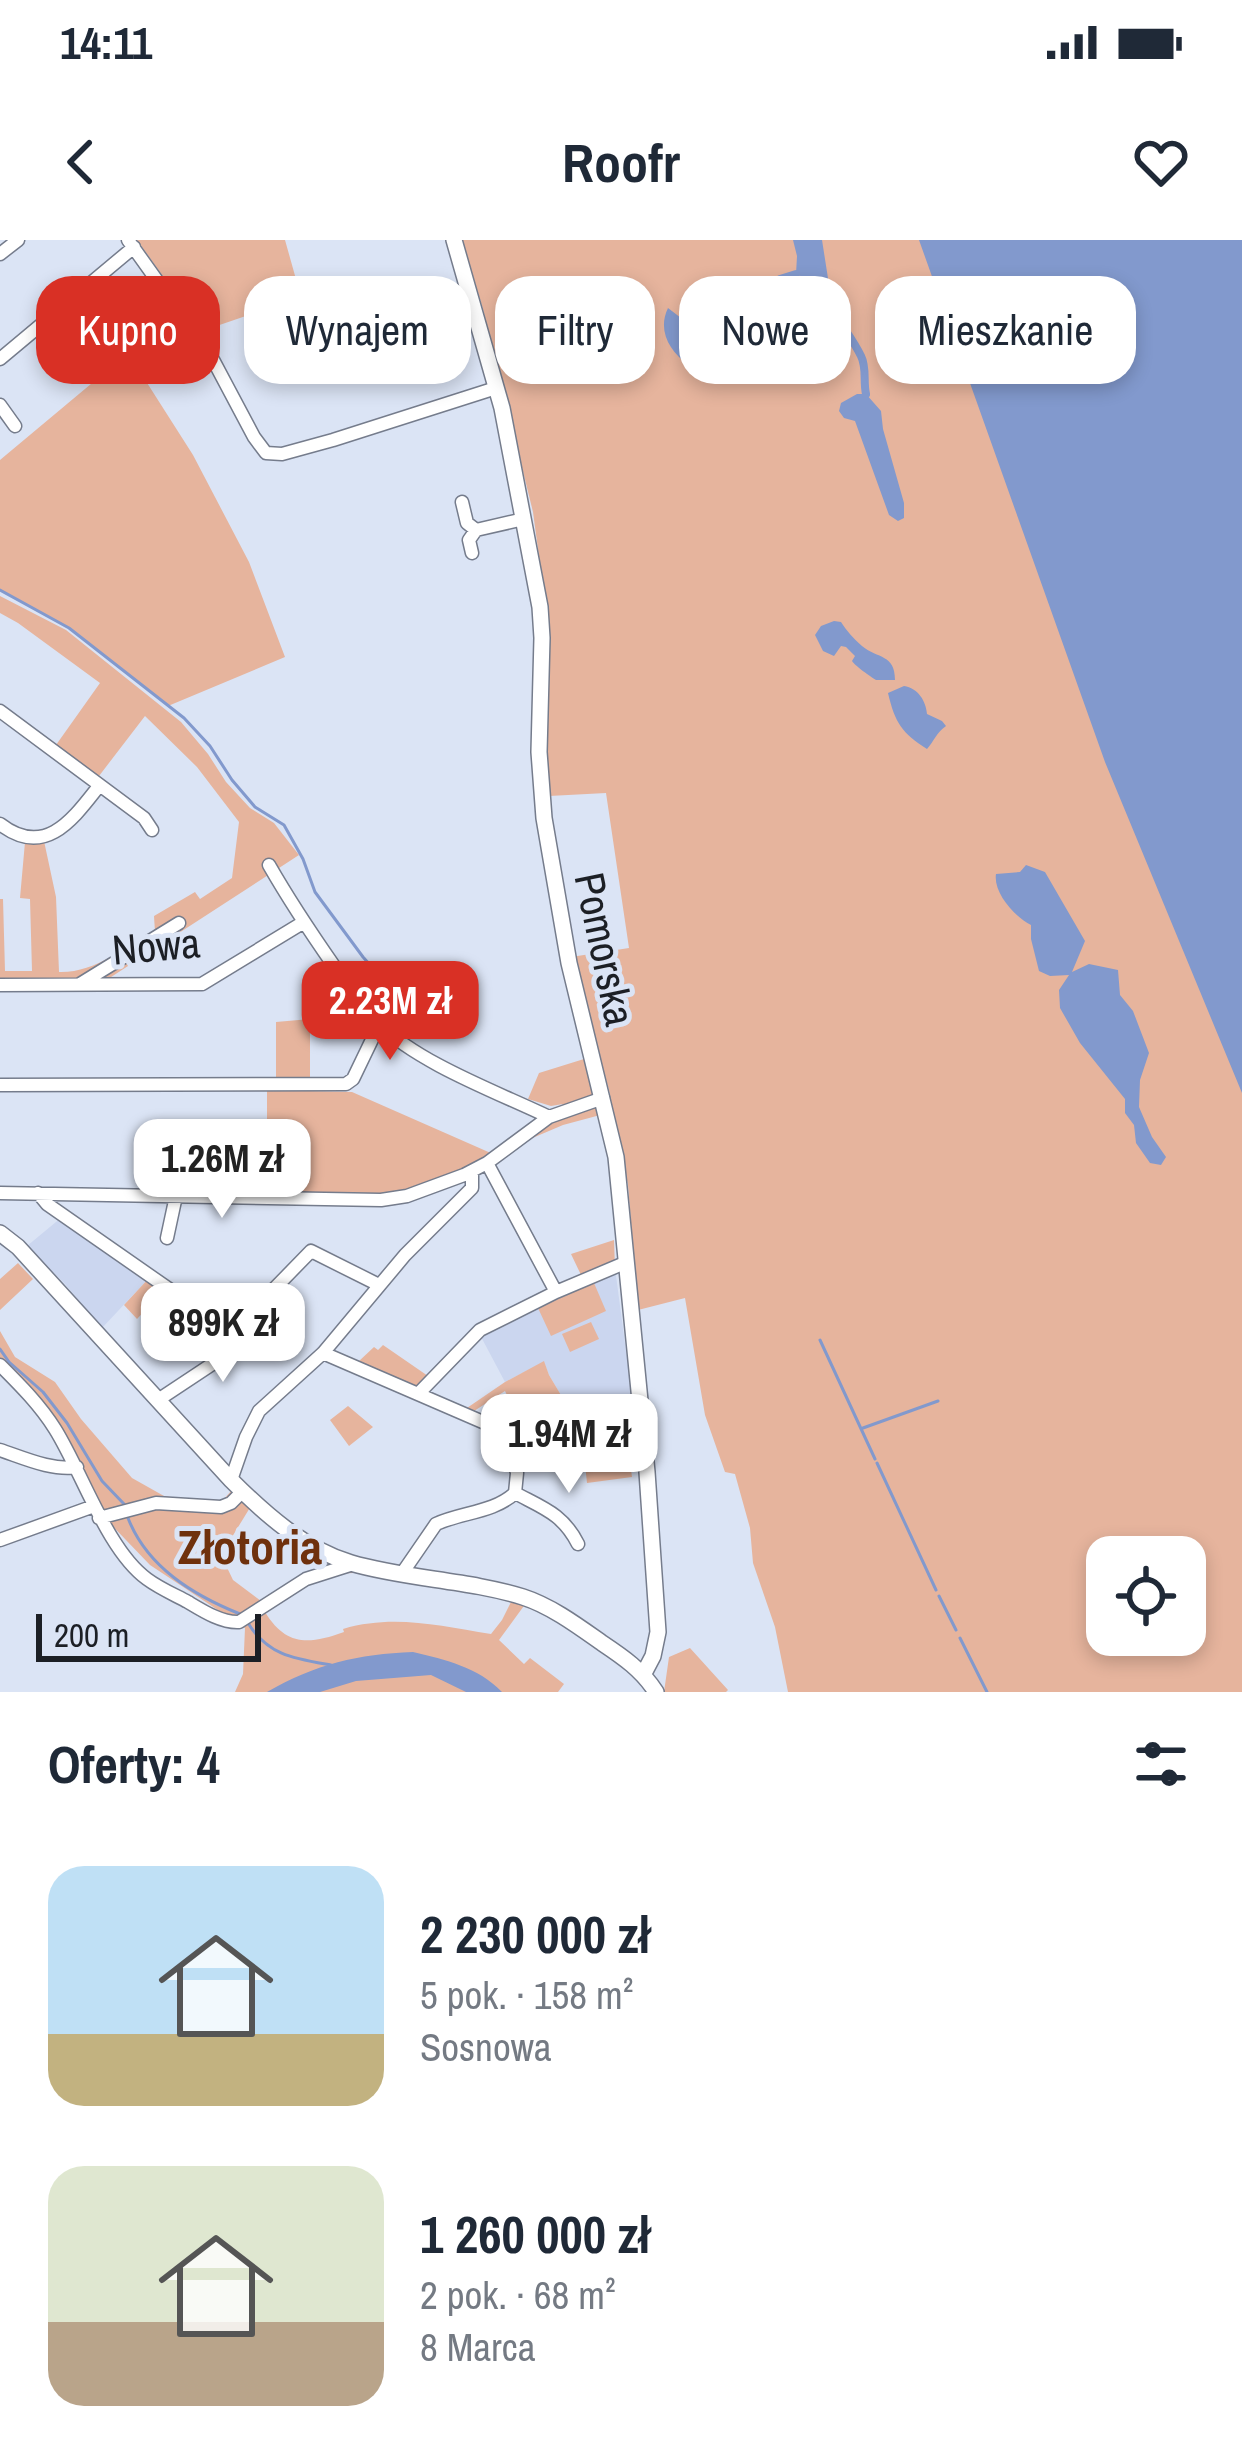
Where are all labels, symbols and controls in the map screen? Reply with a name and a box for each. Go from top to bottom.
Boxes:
text: 14:11 [60,12,152,73]
text: Roofr [562,126,680,199]
icon: back [48,129,114,195]
icon: heart [1128,129,1194,195]
chip: Kupno [36,276,220,384]
chip: Wynajem [244,276,471,384]
chip: Filtry [495,276,655,384]
chip: Nowe [679,276,851,384]
chip: Mieszkanie [875,276,1136,384]
street label: Pomorska [561,867,649,1031]
street label: Nowa [110,914,202,978]
pin: 2.23M zł [266,961,514,1063]
text: 2.23M zł [329,974,451,1026]
pin: 1.26M zł [98,1119,346,1221]
text: 1.26M zł [161,1132,283,1184]
pin: 899K zł [112,1283,334,1385]
text: 899K zł [168,1296,278,1348]
pin: 1.94M zł [445,1394,693,1496]
text: 1.94M zł [508,1407,630,1459]
district label: Złotoria [178,1514,322,1579]
map controls [1086,1536,1206,1656]
button: locate [1086,1536,1206,1656]
scale bar [36,1608,261,1661]
text: 200 m [54,1613,129,1657]
text: Oferty: 4 [48,1730,220,1799]
icon: filters [1128,1731,1194,1797]
text: 2 230 000 zł [420,1900,650,1969]
icon: home [144,1914,288,2058]
text: 5 pok. · 158 m² [420,1969,633,2021]
text: Sosnowa [420,2021,552,2073]
text: 1 260 000 zł [420,2200,650,2269]
icon: home [144,2214,288,2358]
text: 2 pok. · 68 m² [420,2269,616,2321]
text: 8 Marca [420,2321,536,2373]

